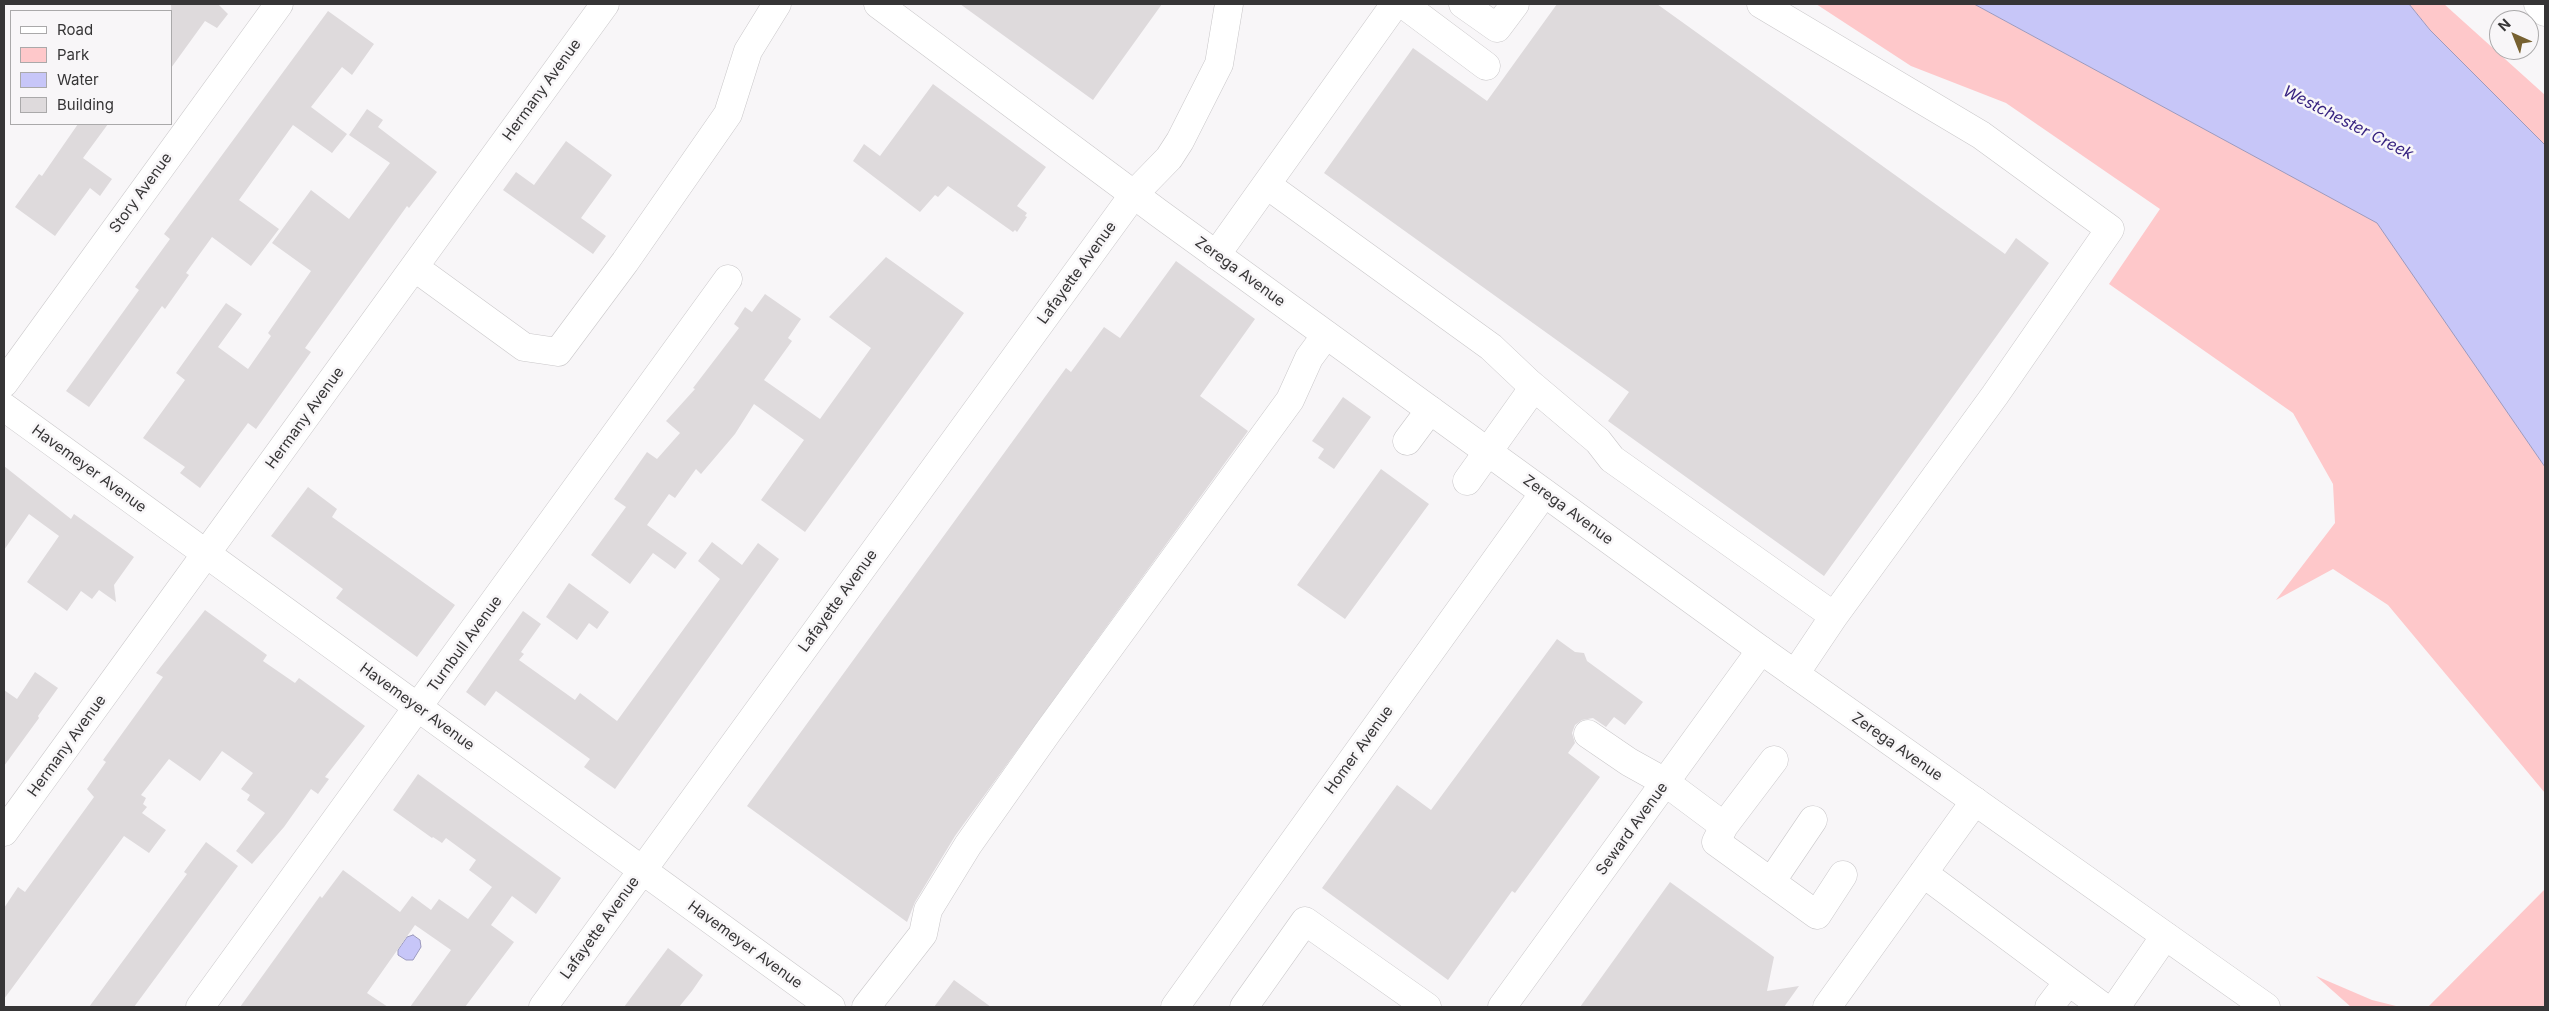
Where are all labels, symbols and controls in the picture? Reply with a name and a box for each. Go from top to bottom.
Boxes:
legend [10,10,172,125]
north arrow [2489,10,2539,60]
text: N [2494,15,2514,34]
text: Road [57,20,93,39]
street label: Hermany Avenue [499,36,585,144]
text: Park [57,45,89,64]
text: Water [57,70,99,89]
water label: Westchester Creek [2280,82,2416,164]
text: Building [57,95,114,114]
street label: Story Avenue [106,149,176,237]
street label: Lafayette Avenue [1034,218,1120,328]
street label: Zerega Avenue [1191,233,1289,311]
street label: Hermany Avenue [262,364,348,472]
street label: Havemeyer Avenue [28,421,150,517]
street label: Zerega Avenue [1519,471,1617,549]
street label: Lafayette Avenue [795,546,881,656]
street label: Turnbull Avenue [424,592,506,696]
street label: Havemeyer Avenue [356,659,478,755]
street label: Hermany Avenue [24,692,110,800]
street label: Homer Avenue [1321,702,1397,798]
street label: Zerega Avenue [1848,709,1946,785]
street label: Seward Avenue [1592,779,1672,879]
street label: Lafayette Avenue [557,873,643,983]
street label: Havemeyer Avenue [684,897,806,993]

